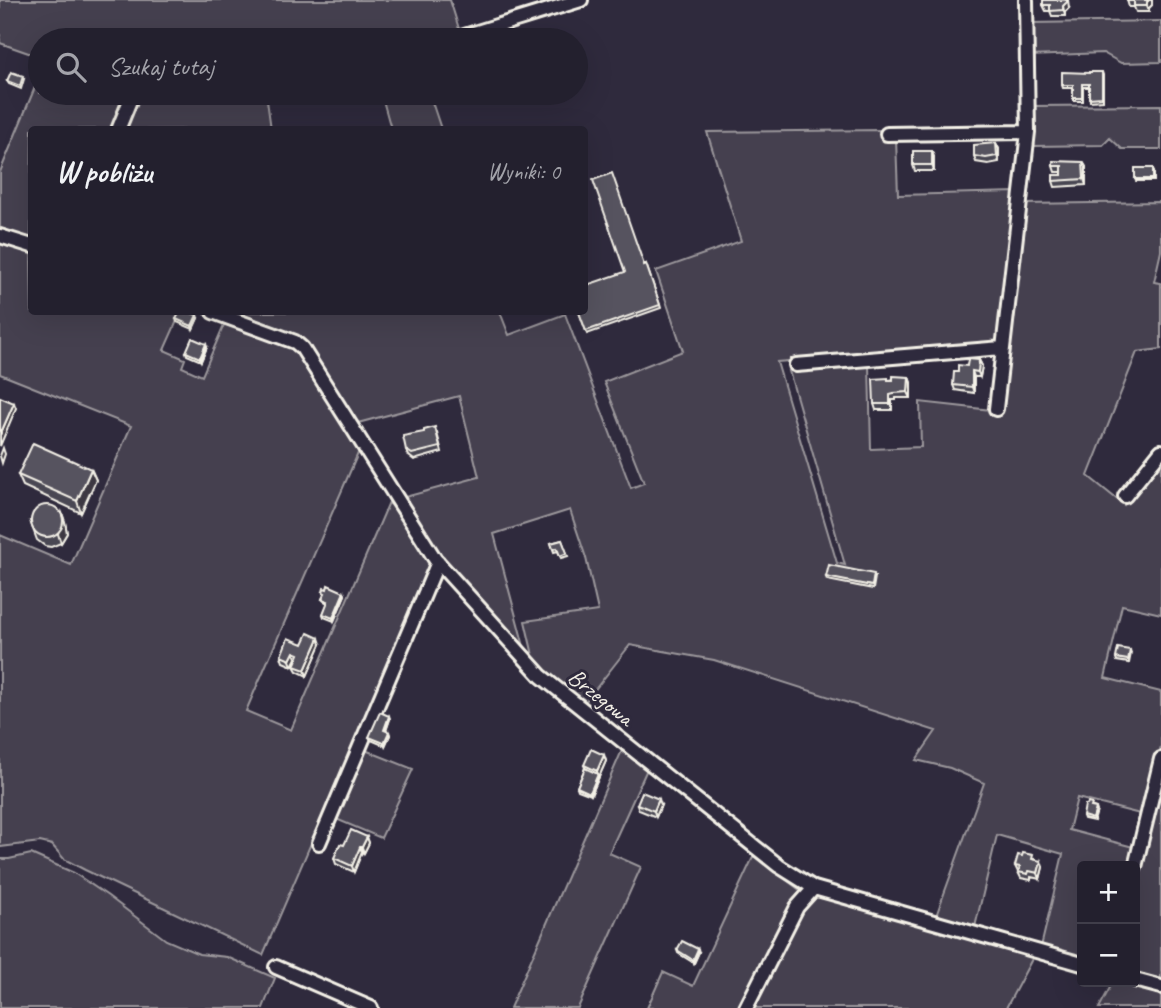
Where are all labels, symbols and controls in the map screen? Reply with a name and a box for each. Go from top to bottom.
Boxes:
search box [28,28,588,105]
icon: search [52,48,90,86]
text: Szukaj tutaj [108,50,214,83]
text: W pobliżu [56,153,152,191]
text: Wyniki: 0 [487,157,560,186]
street label: Brzegowa [562,662,642,734]
map controls [1077,861,1140,987]
button: + [1077,861,1140,924]
button: − [1077,924,1140,987]

